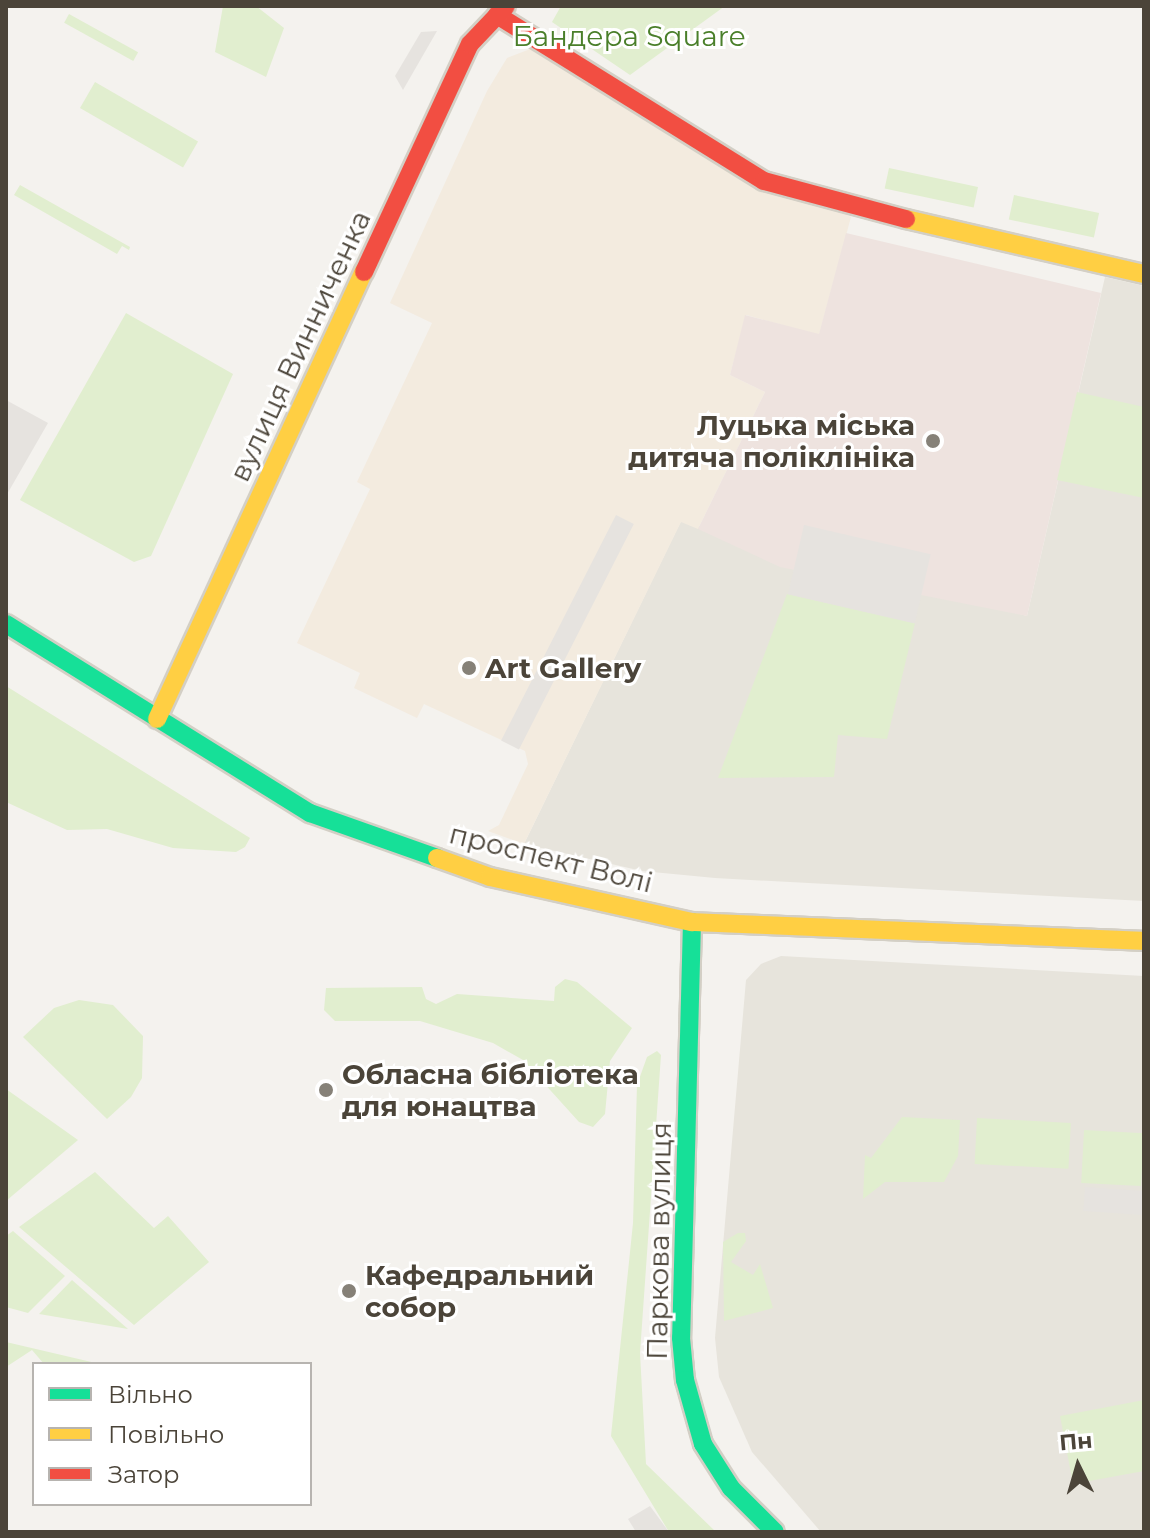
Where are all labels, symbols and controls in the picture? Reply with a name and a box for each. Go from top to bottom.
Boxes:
park label: Бандера Square [512,19,746,53]
street label: вулиця Винниченка [222,205,378,487]
place label: Луцька міська дитяча поліклініка [628,408,915,474]
marker: Луцька міська дитяча поліклініка [922,430,944,452]
place label: Art Gallery [485,651,641,685]
marker: Art Gallery [460,659,478,677]
street label: проспект Волі [446,816,656,900]
place label: Обласна бібліотека для юнацтва [342,1057,639,1123]
marker: Обласна бібліотека для юнацтва [317,1081,335,1099]
street label: Паркова вулиця [640,1122,678,1360]
place label: Кафедральний собор [365,1258,594,1324]
marker: Кафедральний собор [340,1282,358,1300]
legend [32,1362,312,1506]
text: Вільно [108,1380,193,1409]
text: Повільно [108,1420,224,1449]
north arrow [1038,1426,1118,1506]
text: Пн [1058,1427,1094,1456]
text: Затор [108,1460,179,1489]

